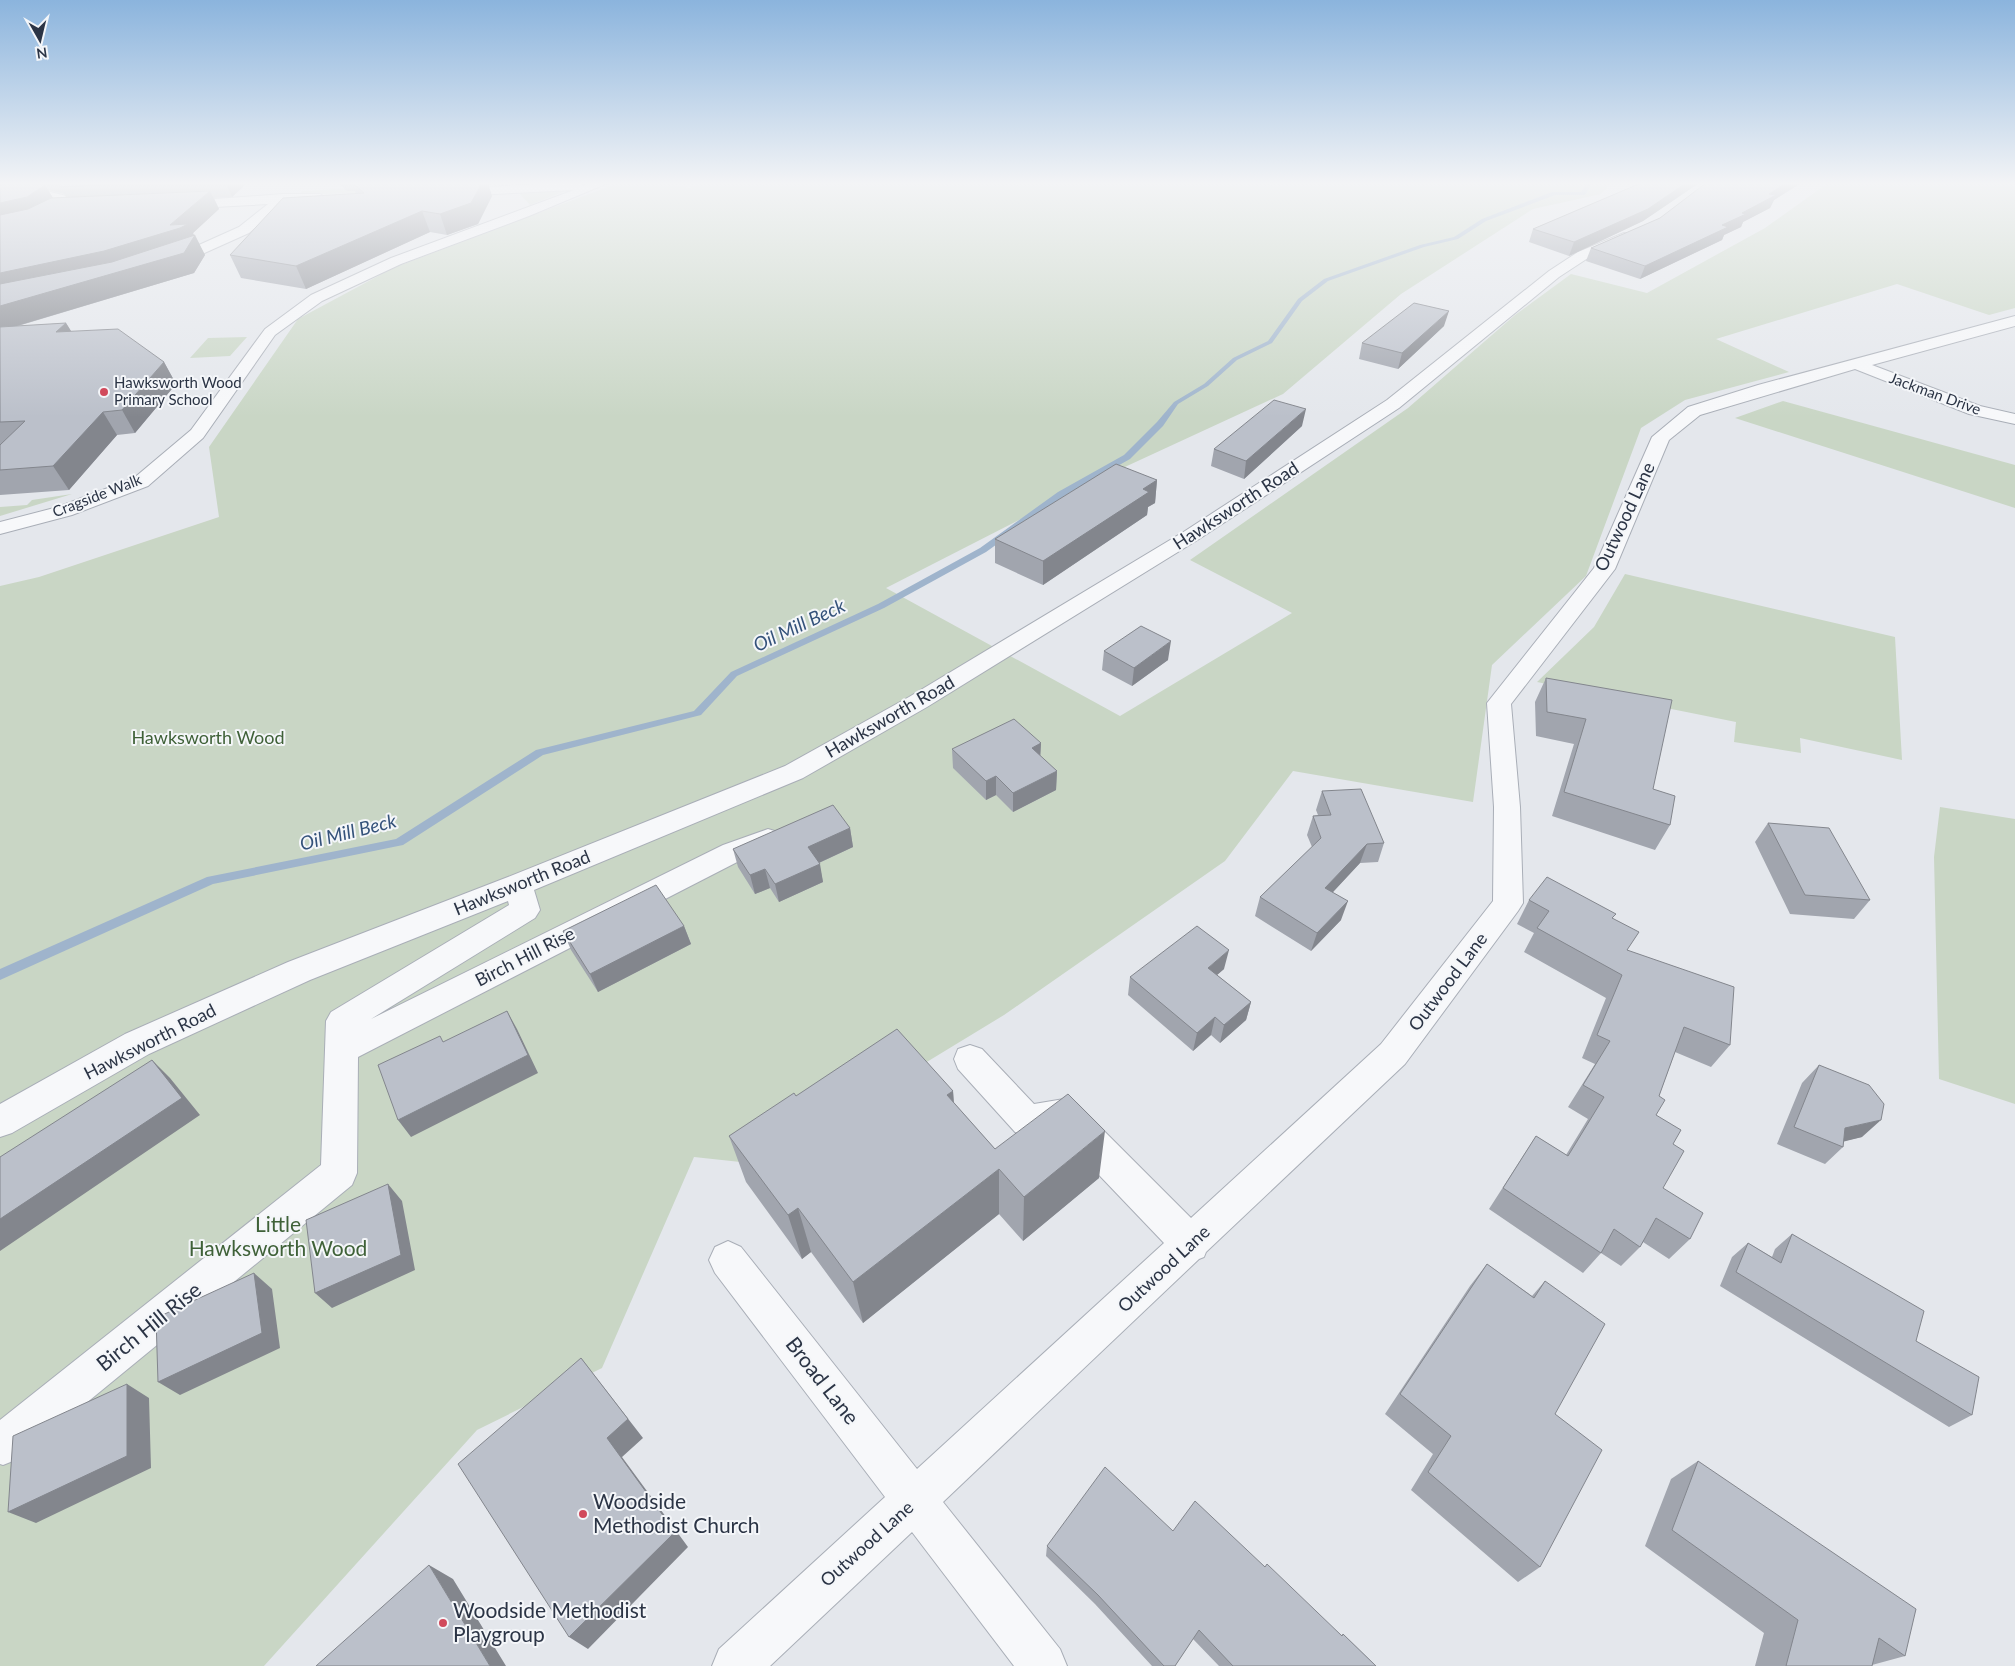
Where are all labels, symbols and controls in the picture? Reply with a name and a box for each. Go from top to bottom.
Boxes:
north arrow [15,15,65,65]
text: N [35,44,48,63]
street label: Jackman Drive [1887,368,1984,418]
place label: Hawksworth Wood Primary School [114,373,242,408]
marker: Hawksworth Wood Primary School [98,386,110,398]
street label: Hawksworth Road [1169,456,1302,554]
street label: Outwood Lane [1589,459,1659,575]
street label: Cragside Walk [50,470,144,520]
water label: Oil Mill Beck [749,593,849,656]
street label: Hawksworth Road [821,670,958,762]
park label: Hawksworth Wood [131,726,285,748]
water label: Oil Mill Beck [297,808,400,855]
street label: Hawksworth Road [450,845,593,919]
street label: Birch Hill Rise [471,922,578,991]
street label: Outwood Lane [1403,928,1491,1035]
street label: Hawksworth Road [80,998,219,1084]
park label: Little Hawksworth Wood [189,1211,367,1260]
street label: Outwood Lane [1113,1220,1214,1316]
street label: Birch Hill Rise [91,1276,205,1376]
street label: Broad Lane [781,1331,865,1429]
place label: Woodside Methodist Church [593,1488,760,1537]
street label: Outwood Lane [815,1496,917,1591]
marker: Woodside Methodist Church [577,1508,589,1520]
place label: Woodside Methodist Playgroup [453,1597,647,1646]
marker: Woodside Methodist Playgroup [437,1617,449,1629]

